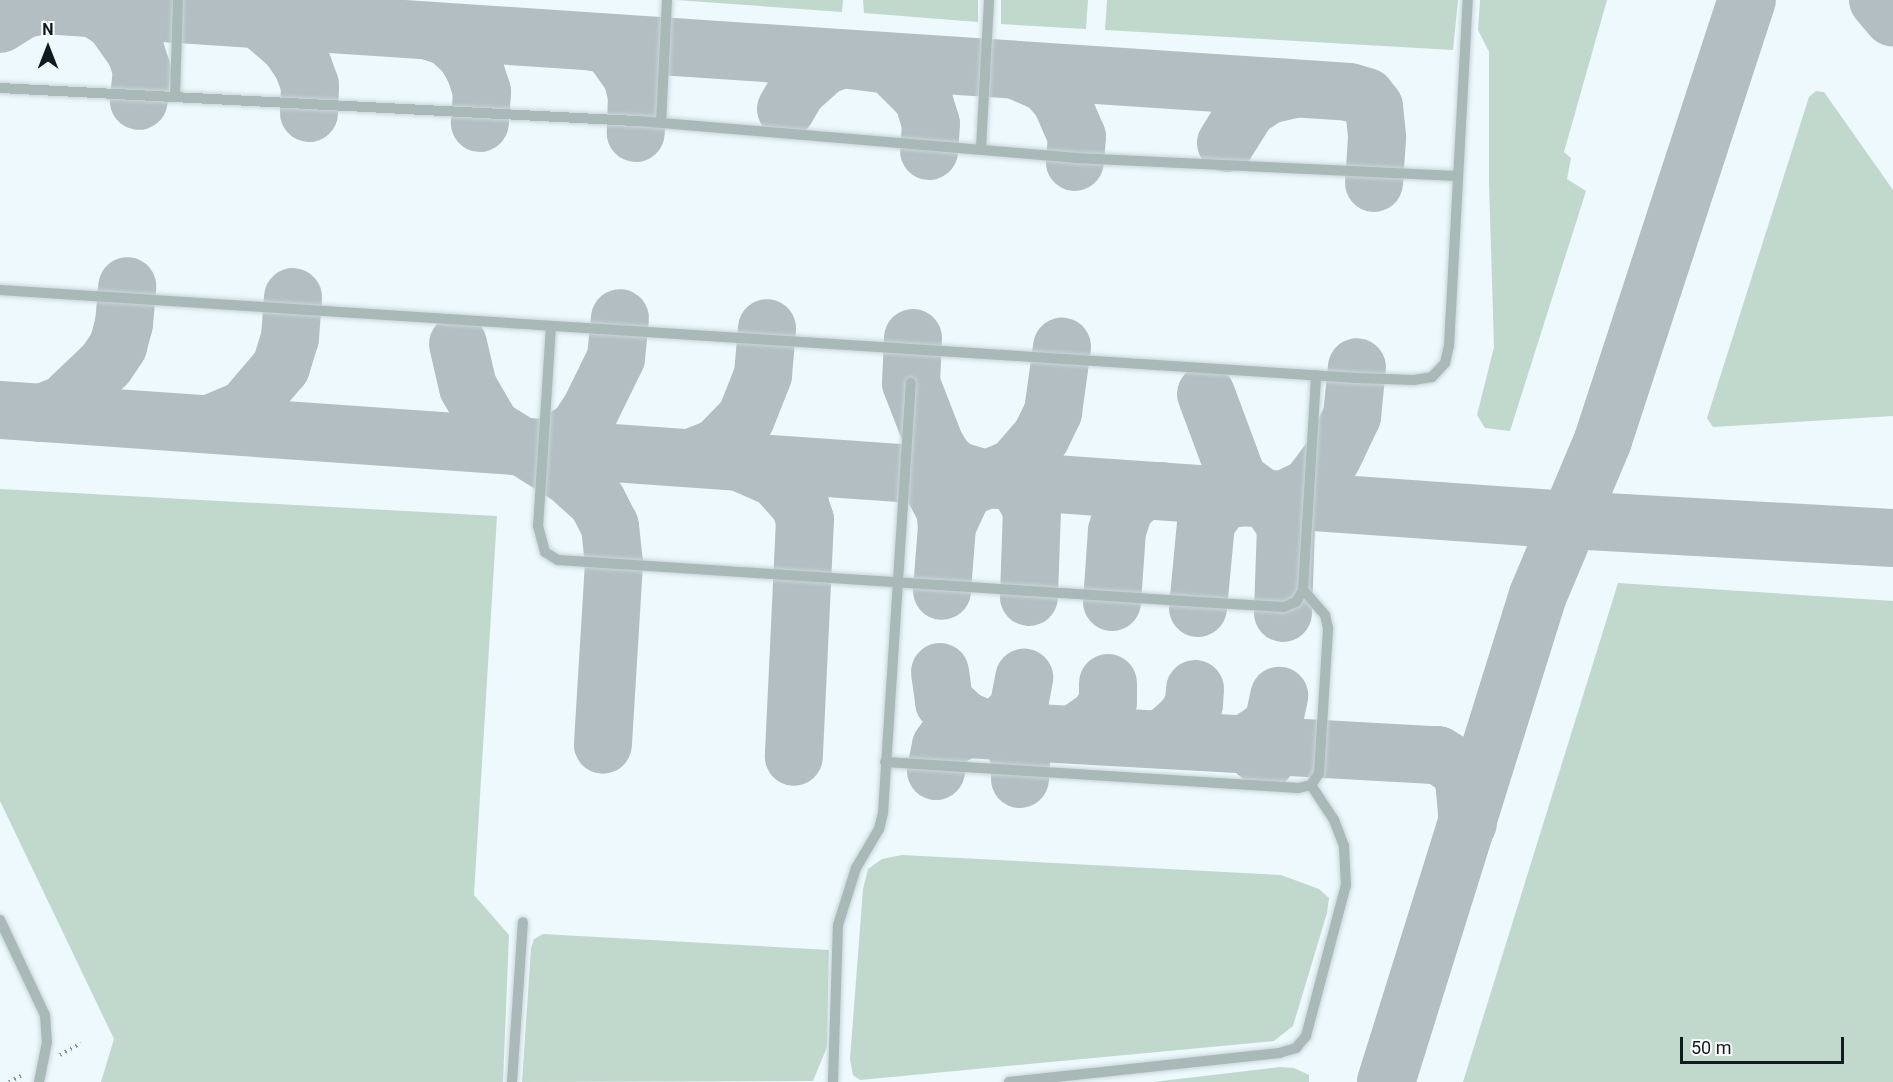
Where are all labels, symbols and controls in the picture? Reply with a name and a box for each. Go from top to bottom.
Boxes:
north arrow [18,18,78,78]
text: N [42,20,54,39]
scale bar [1683,1025,1846,1063]
text: 50 m [1691,1037,1731,1058]

